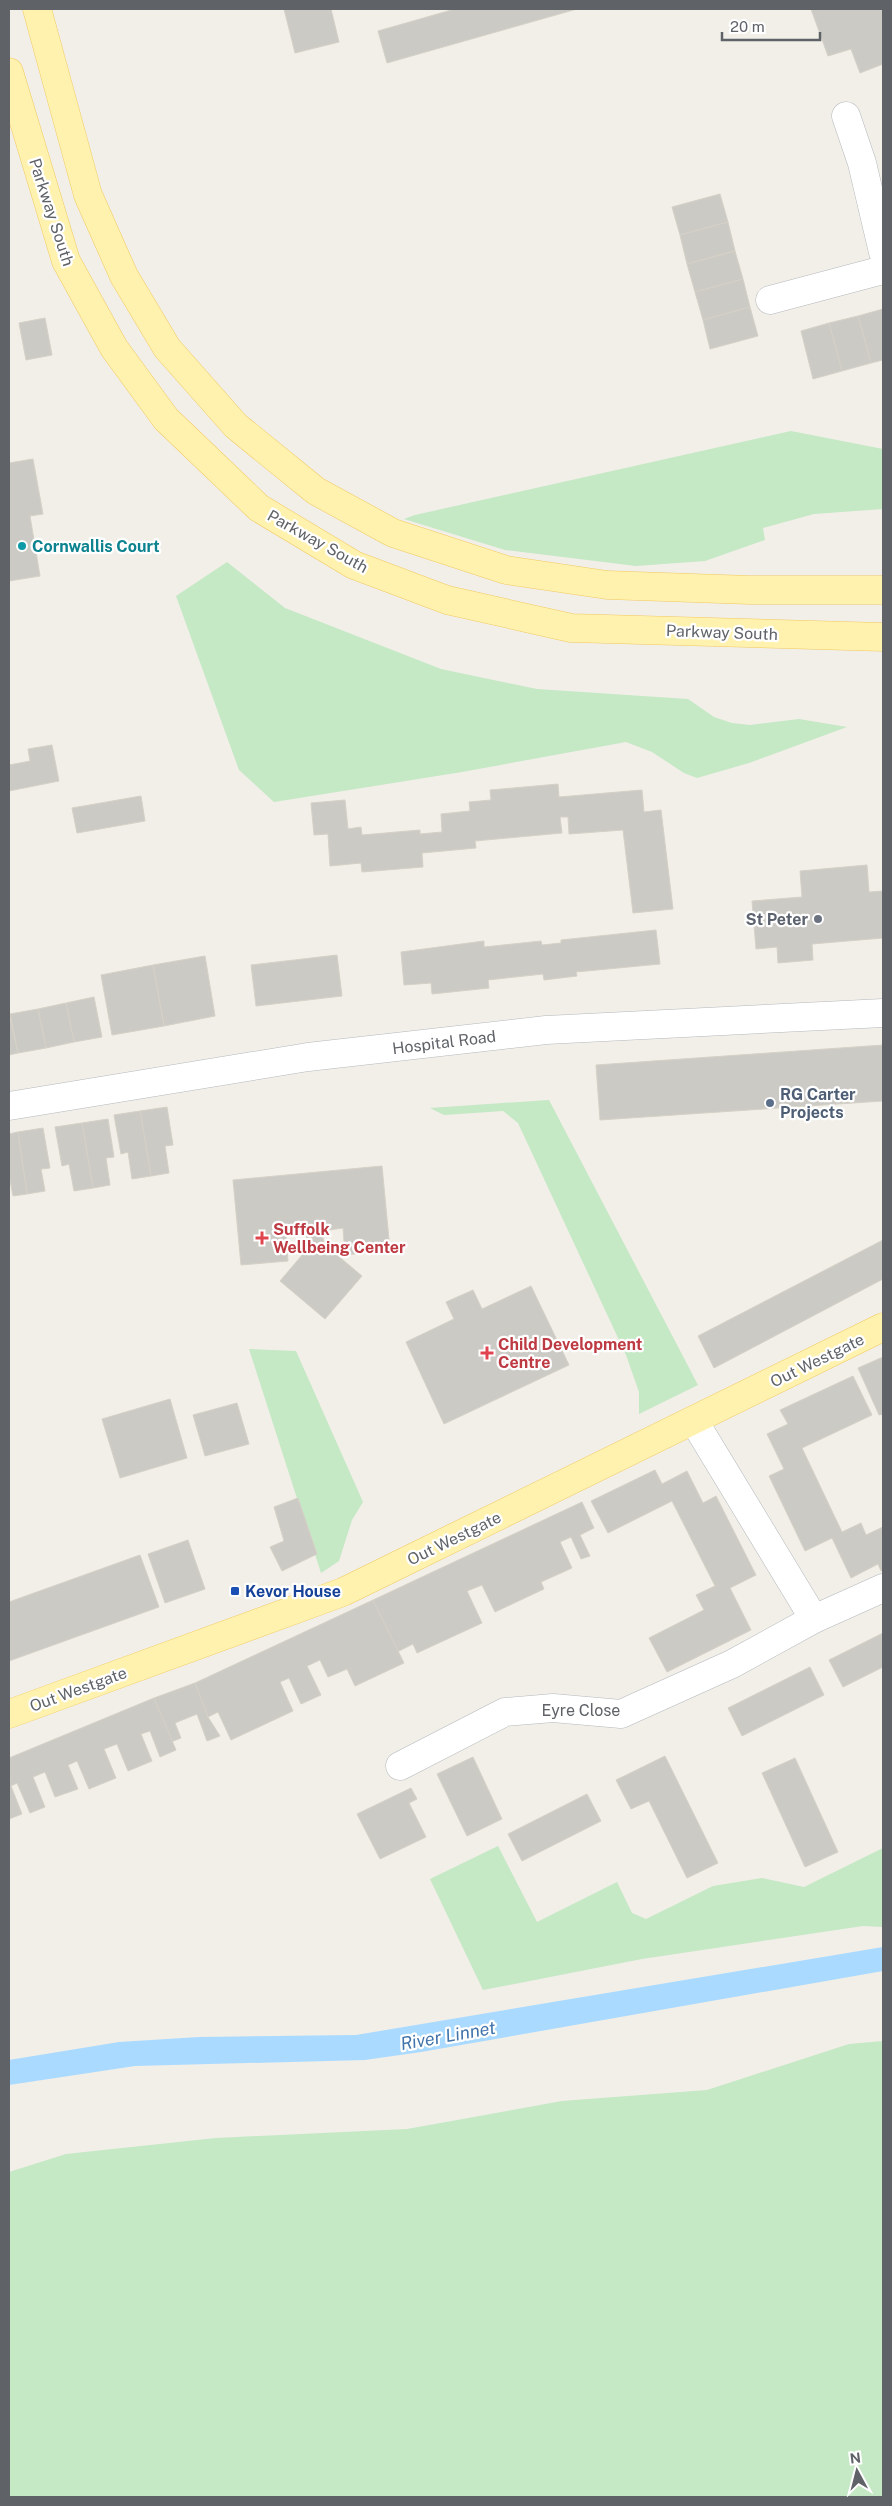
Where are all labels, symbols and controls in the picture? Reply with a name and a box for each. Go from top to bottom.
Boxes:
scale bar [722,10,820,42]
text: 20 m [730,18,765,35]
street label: Parkway South [25,156,78,268]
street label: Parkway South [264,506,371,577]
place label: Cornwallis Court [32,537,160,556]
marker: Cornwallis Court [16,540,28,552]
street label: Parkway South [666,621,778,644]
place label: St Peter [746,910,808,929]
marker: St Peter [812,913,824,925]
street label: Hospital Road [391,1027,497,1058]
place label: RG Carter Projects [780,1085,856,1122]
marker: RG Carter Projects [764,1097,776,1109]
place label: Suffolk Wellbeing Center [273,1220,406,1257]
marker: Suffolk Wellbeing Center [255,1231,269,1245]
street label: Out Westgate [767,1330,867,1391]
place label: Child Development Centre [498,1335,643,1372]
marker: Child Development Centre [480,1346,494,1360]
street label: Out Westgate [404,1508,504,1569]
place label: Kevor House [245,1582,341,1601]
marker: Kevor House [229,1585,241,1597]
street label: Out Westgate [27,1663,129,1716]
street label: Eyre Close [542,1701,620,1720]
water label: River Linnet [399,2017,497,2054]
north arrow [832,2446,882,2496]
text: N [849,2449,862,2467]

